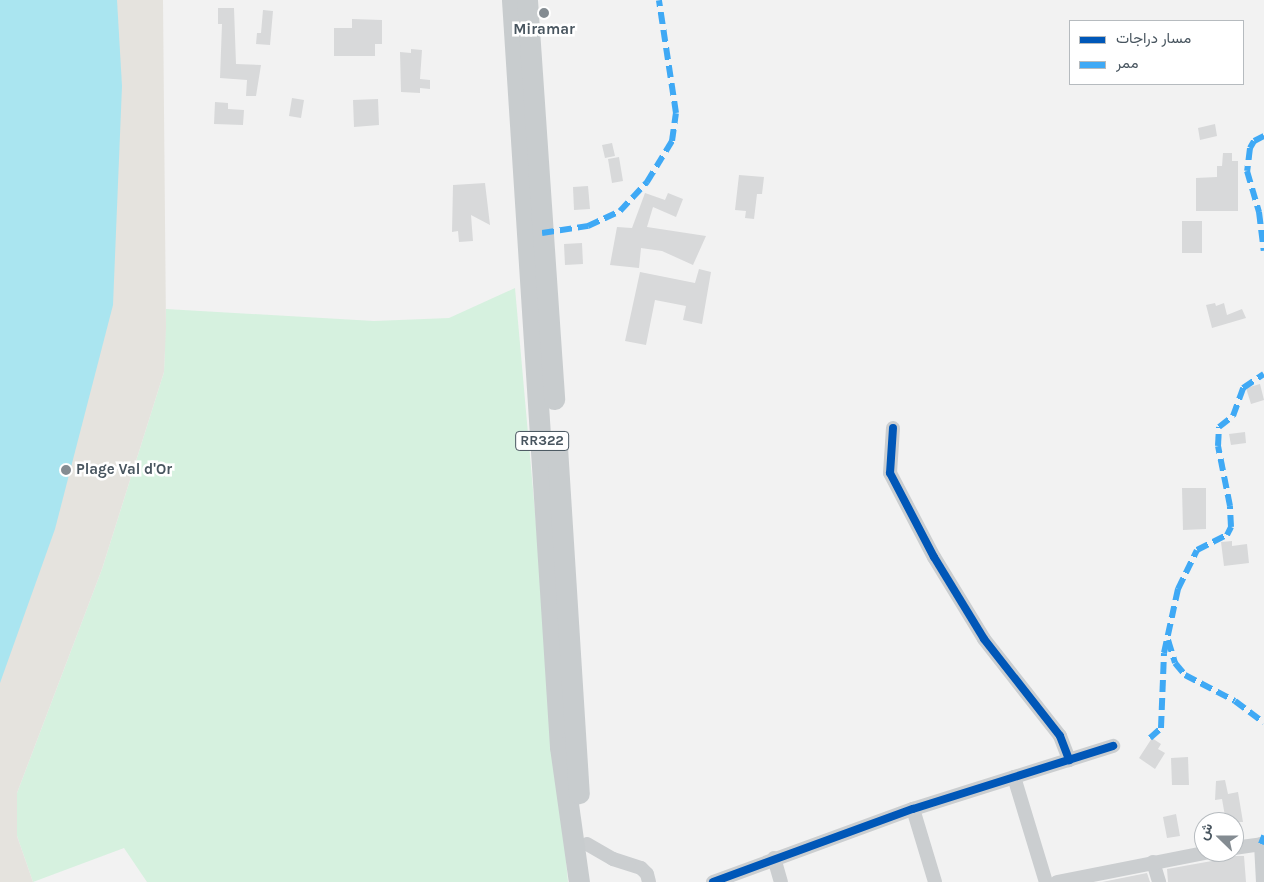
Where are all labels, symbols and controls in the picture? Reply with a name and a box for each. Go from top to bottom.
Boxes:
marker: Miramar [538,7,550,19]
legend [1069,20,1244,85]
place label: Miramar [513,21,575,39]
text: مسار دراجات [1116,29,1191,47]
text: ممر [1116,54,1138,72]
road number: RR322 [514,430,570,452]
place label: Plage Val d'Or [76,461,172,479]
marker: Plage Val d'Or [60,464,72,476]
north arrow [1194,812,1244,862]
text: ش [1195,821,1217,843]

